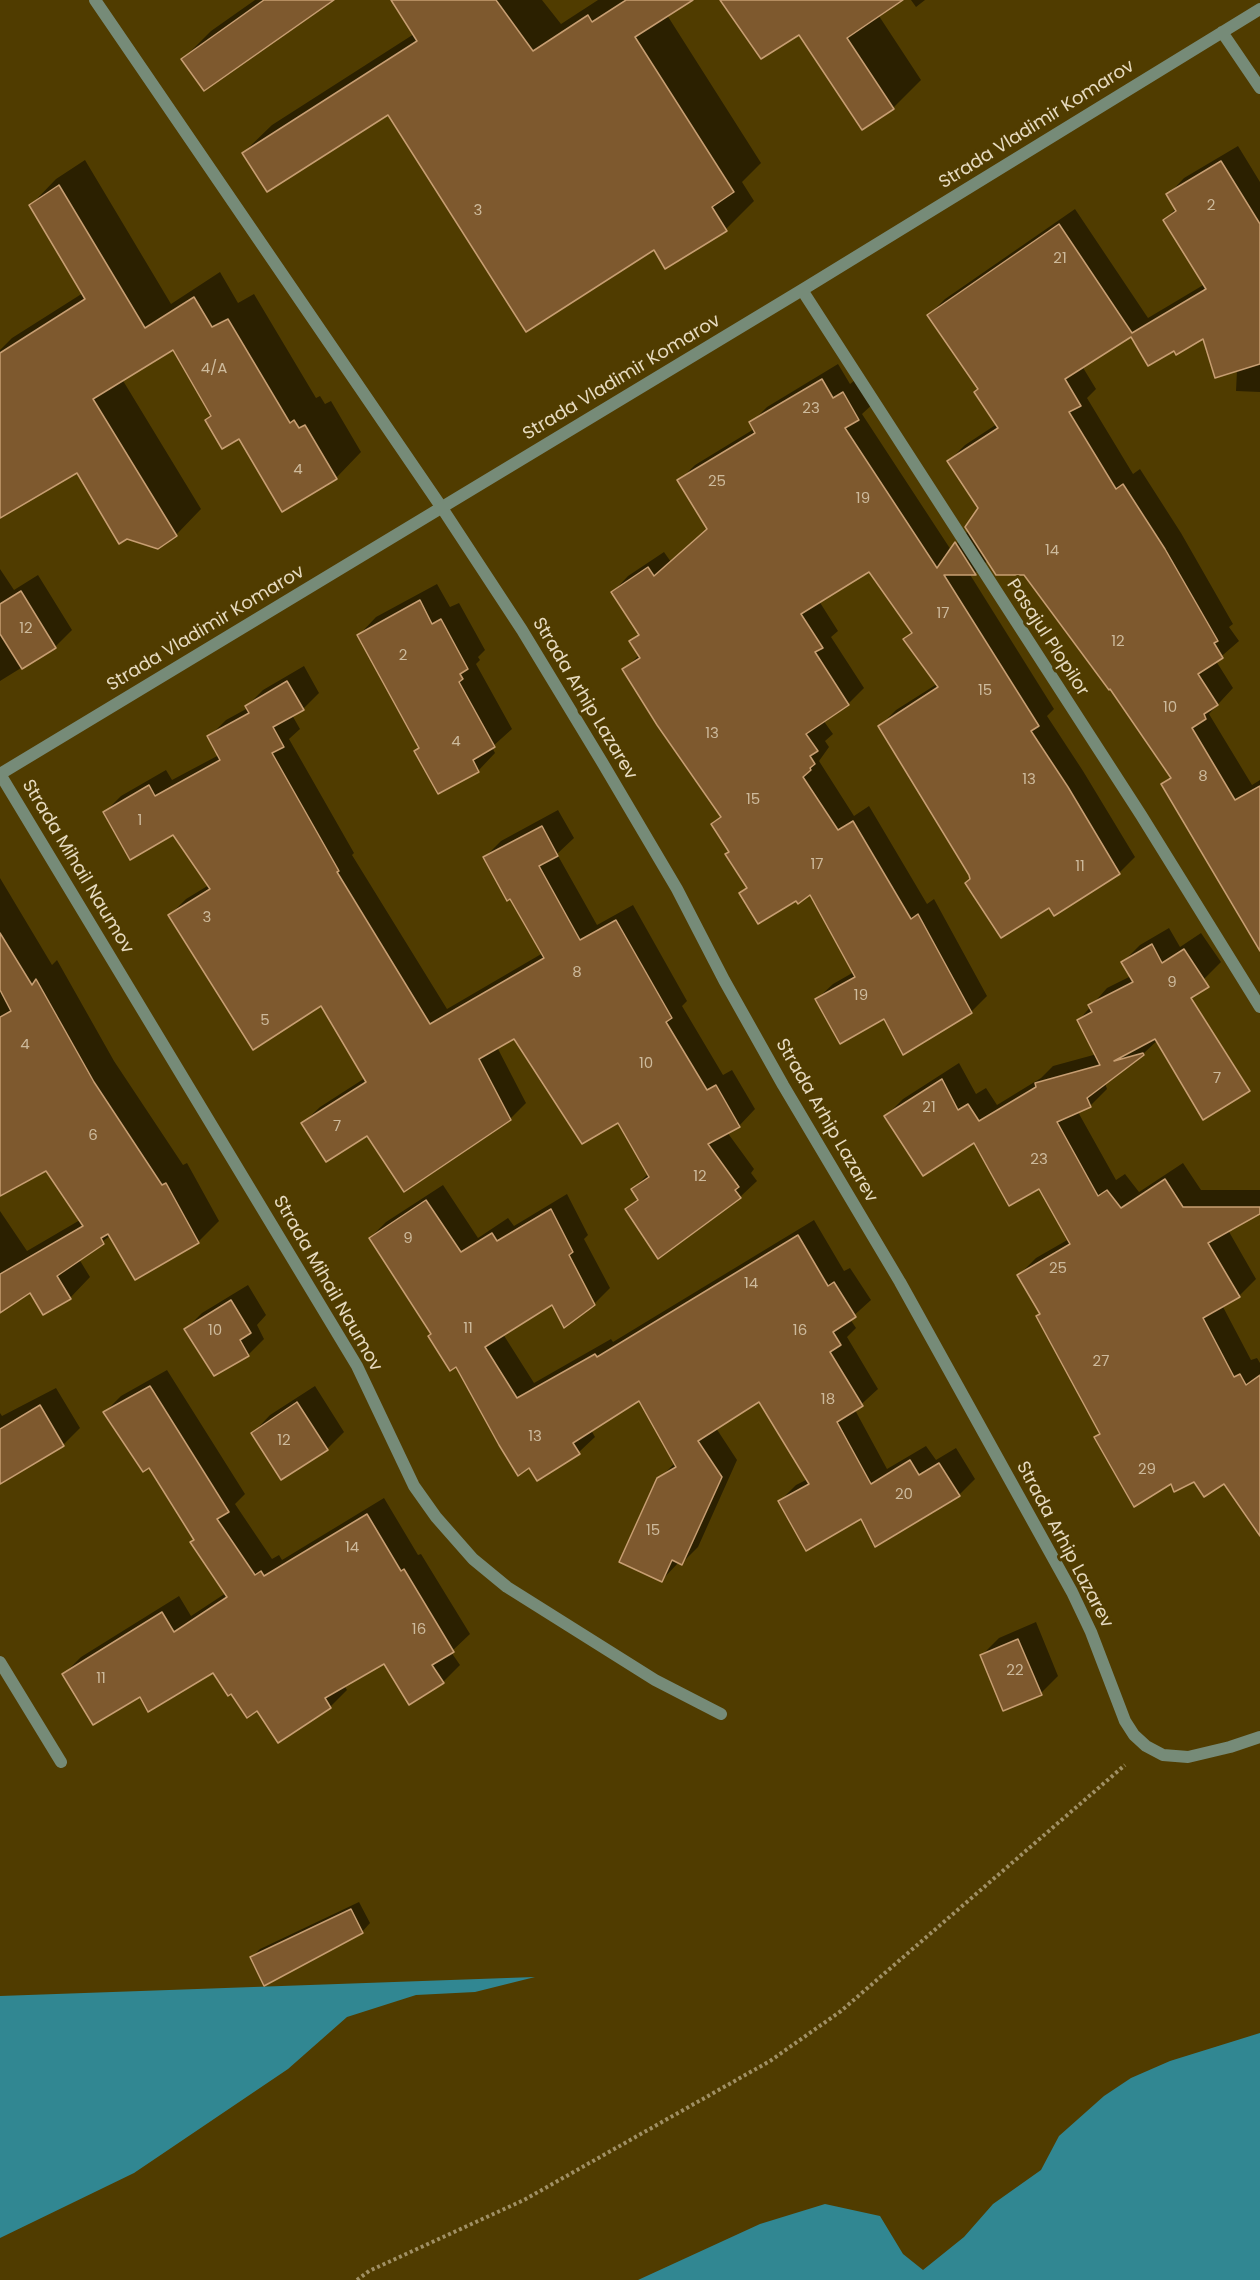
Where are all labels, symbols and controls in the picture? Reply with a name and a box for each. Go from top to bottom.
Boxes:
street label: Strada Vladimir Komarov [935,56,1139,194]
house number: 2 [1207,197,1215,215]
house number: 3 [474,202,482,220]
house number: 21 [1053,250,1067,268]
street label: Strada Vladimir Komarov [519,310,725,446]
house number: 4/A [201,360,227,378]
house number: 23 [802,400,820,418]
house number: 4 [293,461,303,479]
house number: 25 [708,473,726,491]
house number: 19 [856,490,870,508]
house number: 14 [1045,542,1059,560]
street label: Strada Vladimir Komarov [103,561,309,697]
street label: Pasajul Plopilor [1001,576,1093,700]
house number: 17 [937,605,949,623]
street label: Strada Arhip Lazarev [527,614,641,784]
house number: 12 [19,620,33,638]
house number: 12 [1111,633,1125,651]
house number: 2 [399,647,407,665]
house number: 15 [978,682,992,700]
house number: 10 [1163,699,1177,717]
house number: 13 [705,725,719,743]
house number: 4 [451,733,461,751]
house number: 8 [1198,768,1208,786]
house number: 13 [1022,771,1036,789]
street label: Strada Mihail Naumov [17,776,137,958]
house number: 15 [746,791,760,809]
house number: 1 [138,812,142,830]
house number: 17 [811,856,823,874]
house number: 11 [1075,858,1085,876]
house number: 3 [203,909,211,927]
house number: 8 [572,964,582,982]
house number: 9 [1167,974,1177,992]
house number: 19 [854,987,868,1005]
house number: 5 [260,1012,270,1030]
street label: Strada Arhip Lazarev [770,1035,882,1207]
house number: 4 [20,1036,30,1054]
house number: 10 [639,1055,653,1073]
house number: 7 [1213,1070,1221,1088]
house number: 21 [922,1099,936,1117]
house number: 7 [333,1118,341,1136]
house number: 6 [88,1127,98,1145]
house number: 23 [1030,1151,1048,1169]
house number: 12 [693,1168,707,1186]
street label: Strada Mihail Naumov [268,1192,386,1376]
house number: 9 [403,1230,413,1248]
house number: 25 [1049,1260,1067,1278]
house number: 14 [744,1275,758,1293]
house number: 11 [463,1320,473,1338]
house number: 10 [208,1322,222,1340]
house number: 16 [793,1322,807,1340]
house number: 27 [1093,1353,1109,1371]
house number: 18 [821,1391,835,1409]
house number: 13 [528,1428,542,1446]
house number: 12 [277,1432,291,1450]
street label: Strada Arhip Lazarev [1011,1458,1117,1632]
house number: 29 [1138,1461,1156,1479]
house number: 20 [895,1486,913,1504]
house number: 15 [646,1522,660,1540]
house number: 14 [345,1539,359,1557]
house number: 16 [412,1621,426,1639]
house number: 22 [1006,1662,1024,1680]
house number: 11 [96,1670,106,1688]

